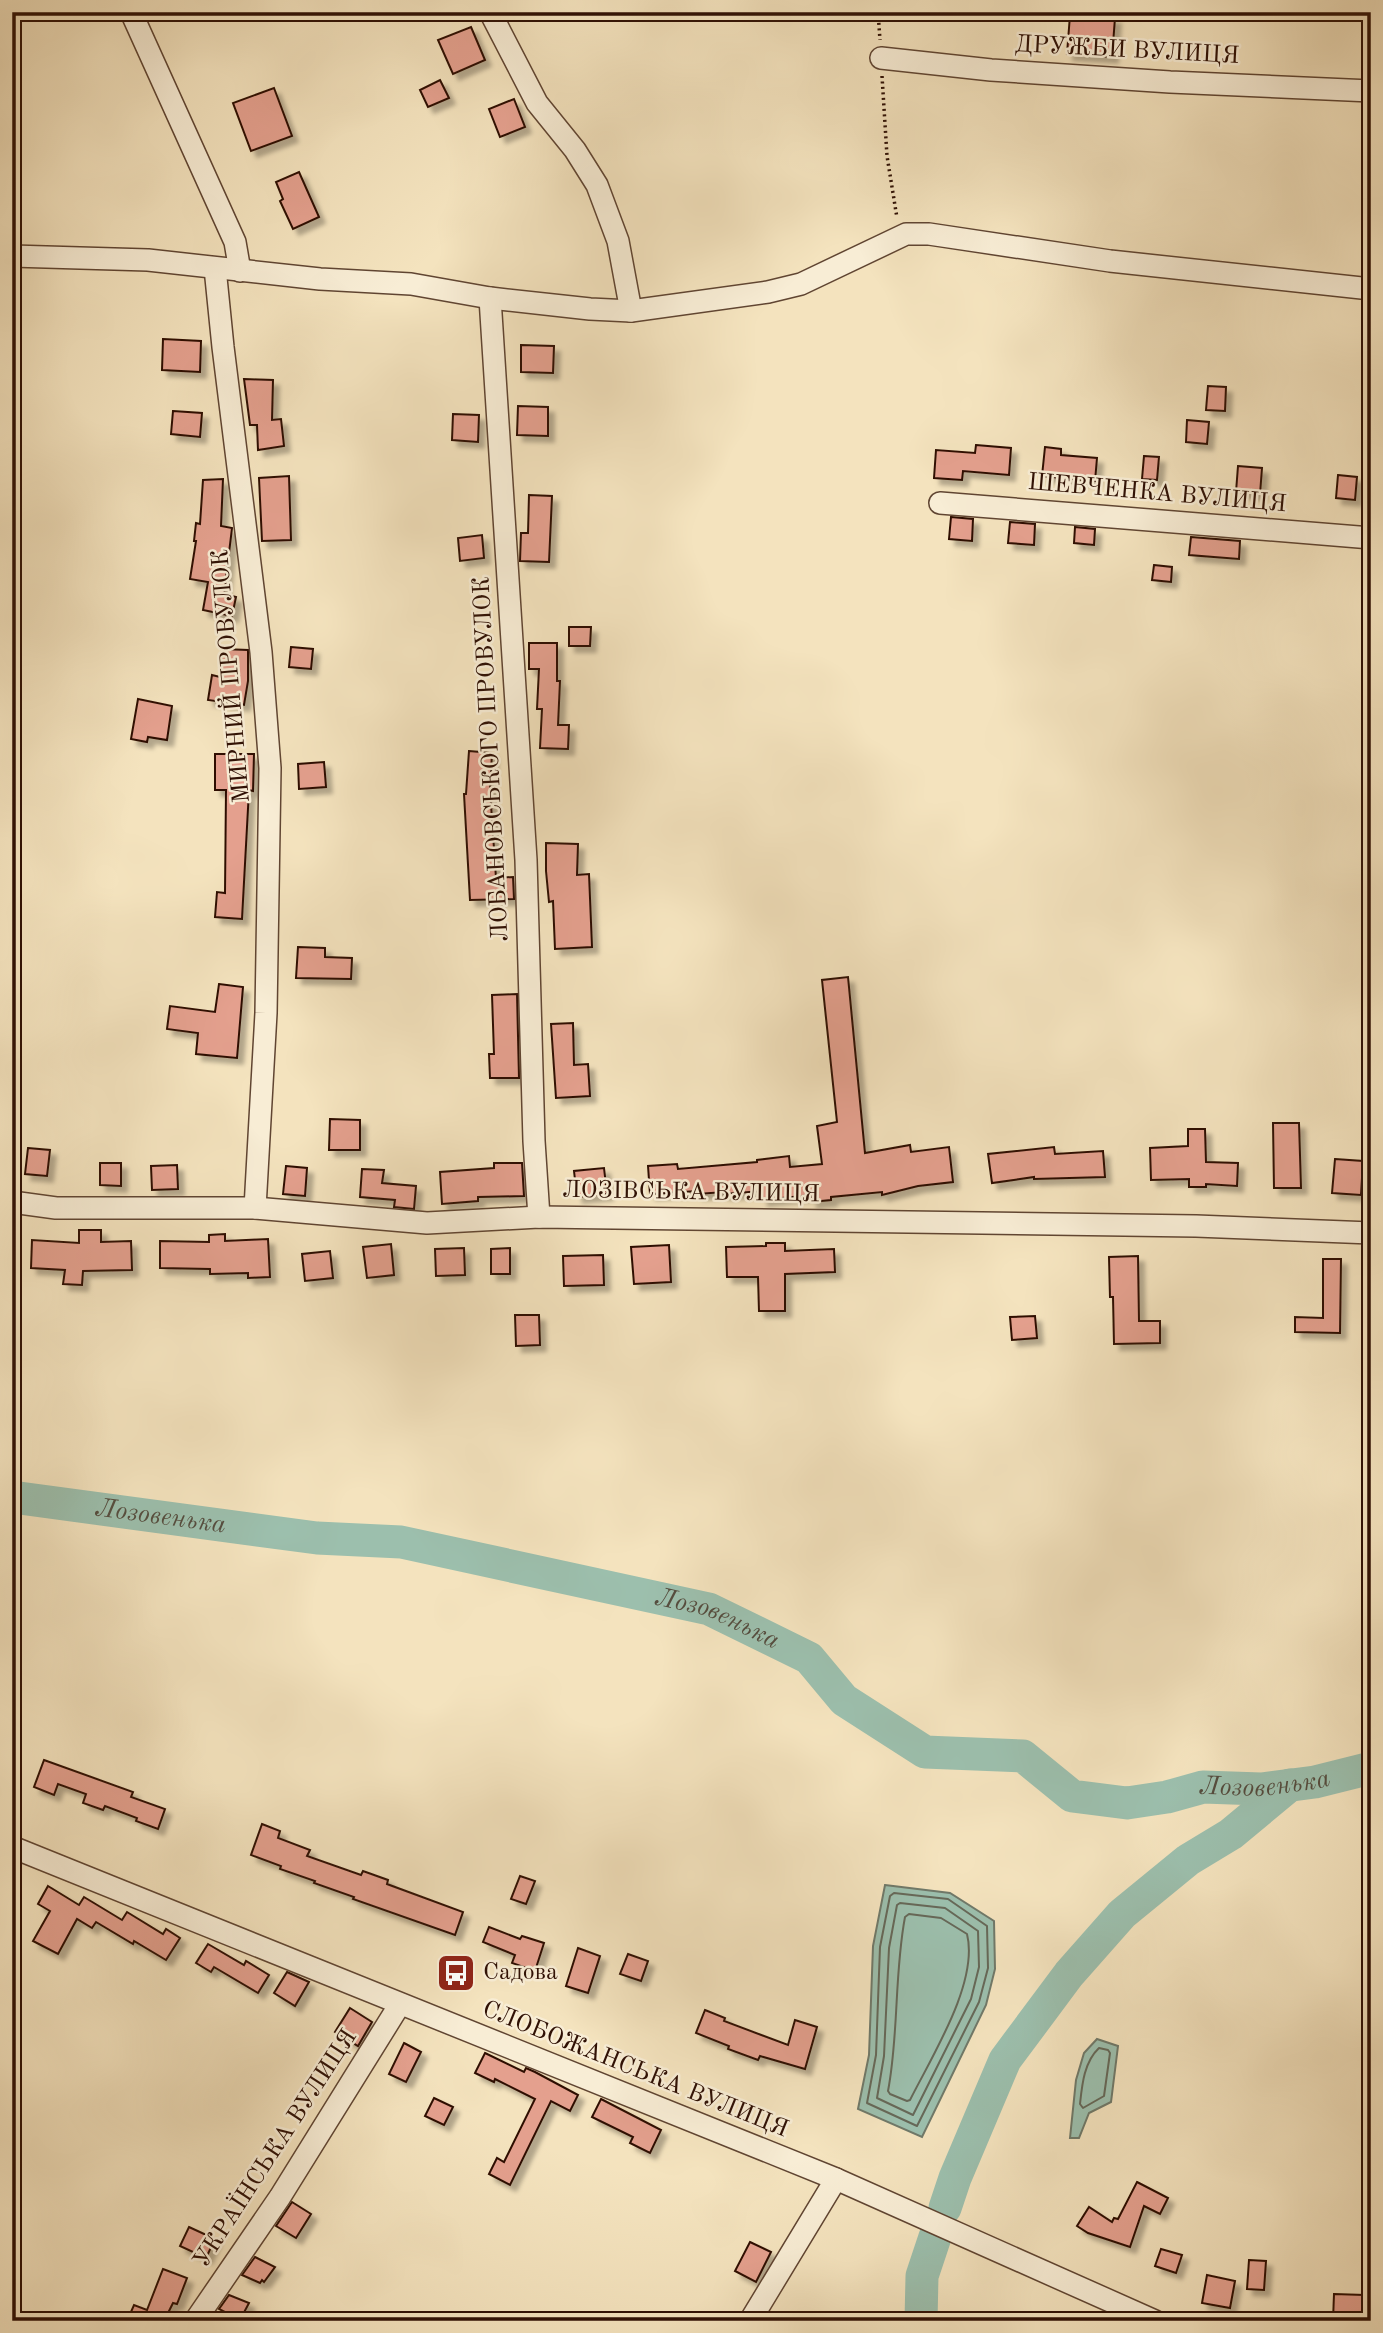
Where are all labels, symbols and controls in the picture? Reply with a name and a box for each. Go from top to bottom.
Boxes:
street label: ДРУЖБИ ВУЛИЦЯ [1014,33,1240,69]
street label: ШЕВЧЕНКА ВУЛИЦЯ [1027,471,1287,517]
street label: МИРНИЙ ПРОВУЛОК [204,548,255,804]
street label: ЛОБАНОВСЬКОГО ПРОВУЛОК [470,576,514,942]
street label: ЛОЗІВСЬКА ВУЛИЦЯ [562,1179,820,1207]
water label: Лозовенька [94,1495,228,1539]
water label: Лозовенька [653,1585,784,1654]
water label: Лозовенька [1199,1766,1333,1802]
bus stop icon: Садова [435,1952,477,1994]
place label: Садова [483,1961,558,1985]
street label: СЛОБОЖАНСЬКА ВУЛИЦЯ [479,1998,791,2142]
street label: УКРАЇНСЬКА ВУЛИЦЯ [187,2024,362,2272]

